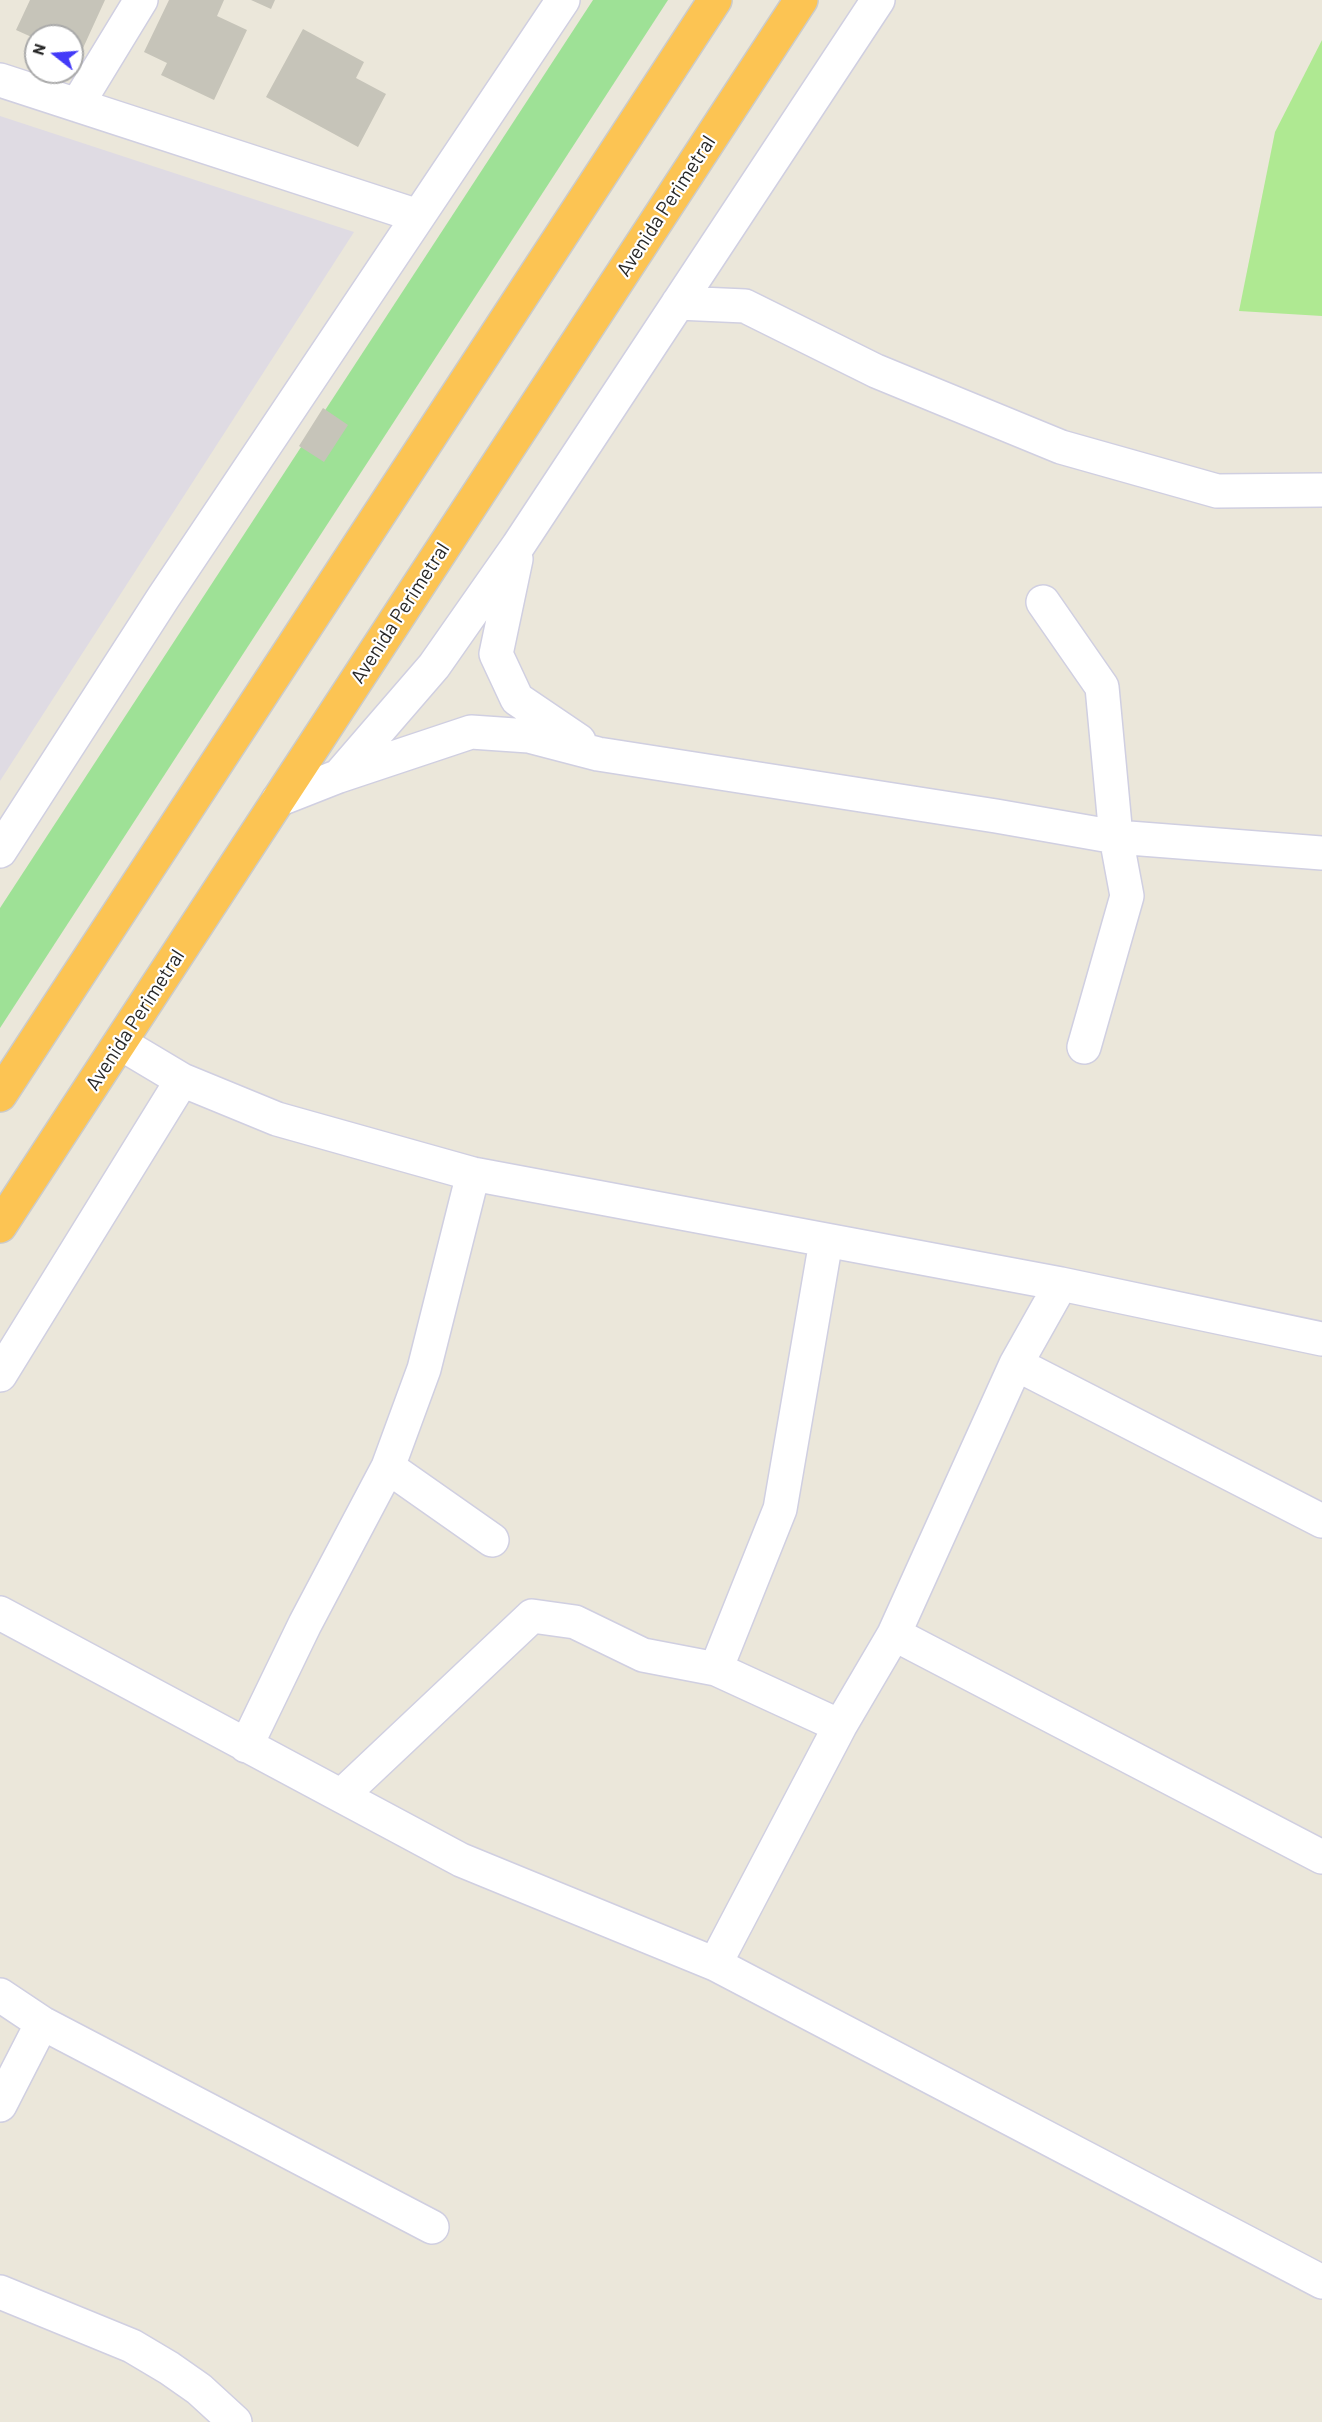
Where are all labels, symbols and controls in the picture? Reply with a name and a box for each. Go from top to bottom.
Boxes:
north arrow [24,24,84,84]
text: N [28,41,49,57]
street label: Avenida Perimetral [611,131,721,281]
street label: Avenida Perimetral [345,538,455,688]
street label: Avenida Perimetral [80,945,190,1095]

